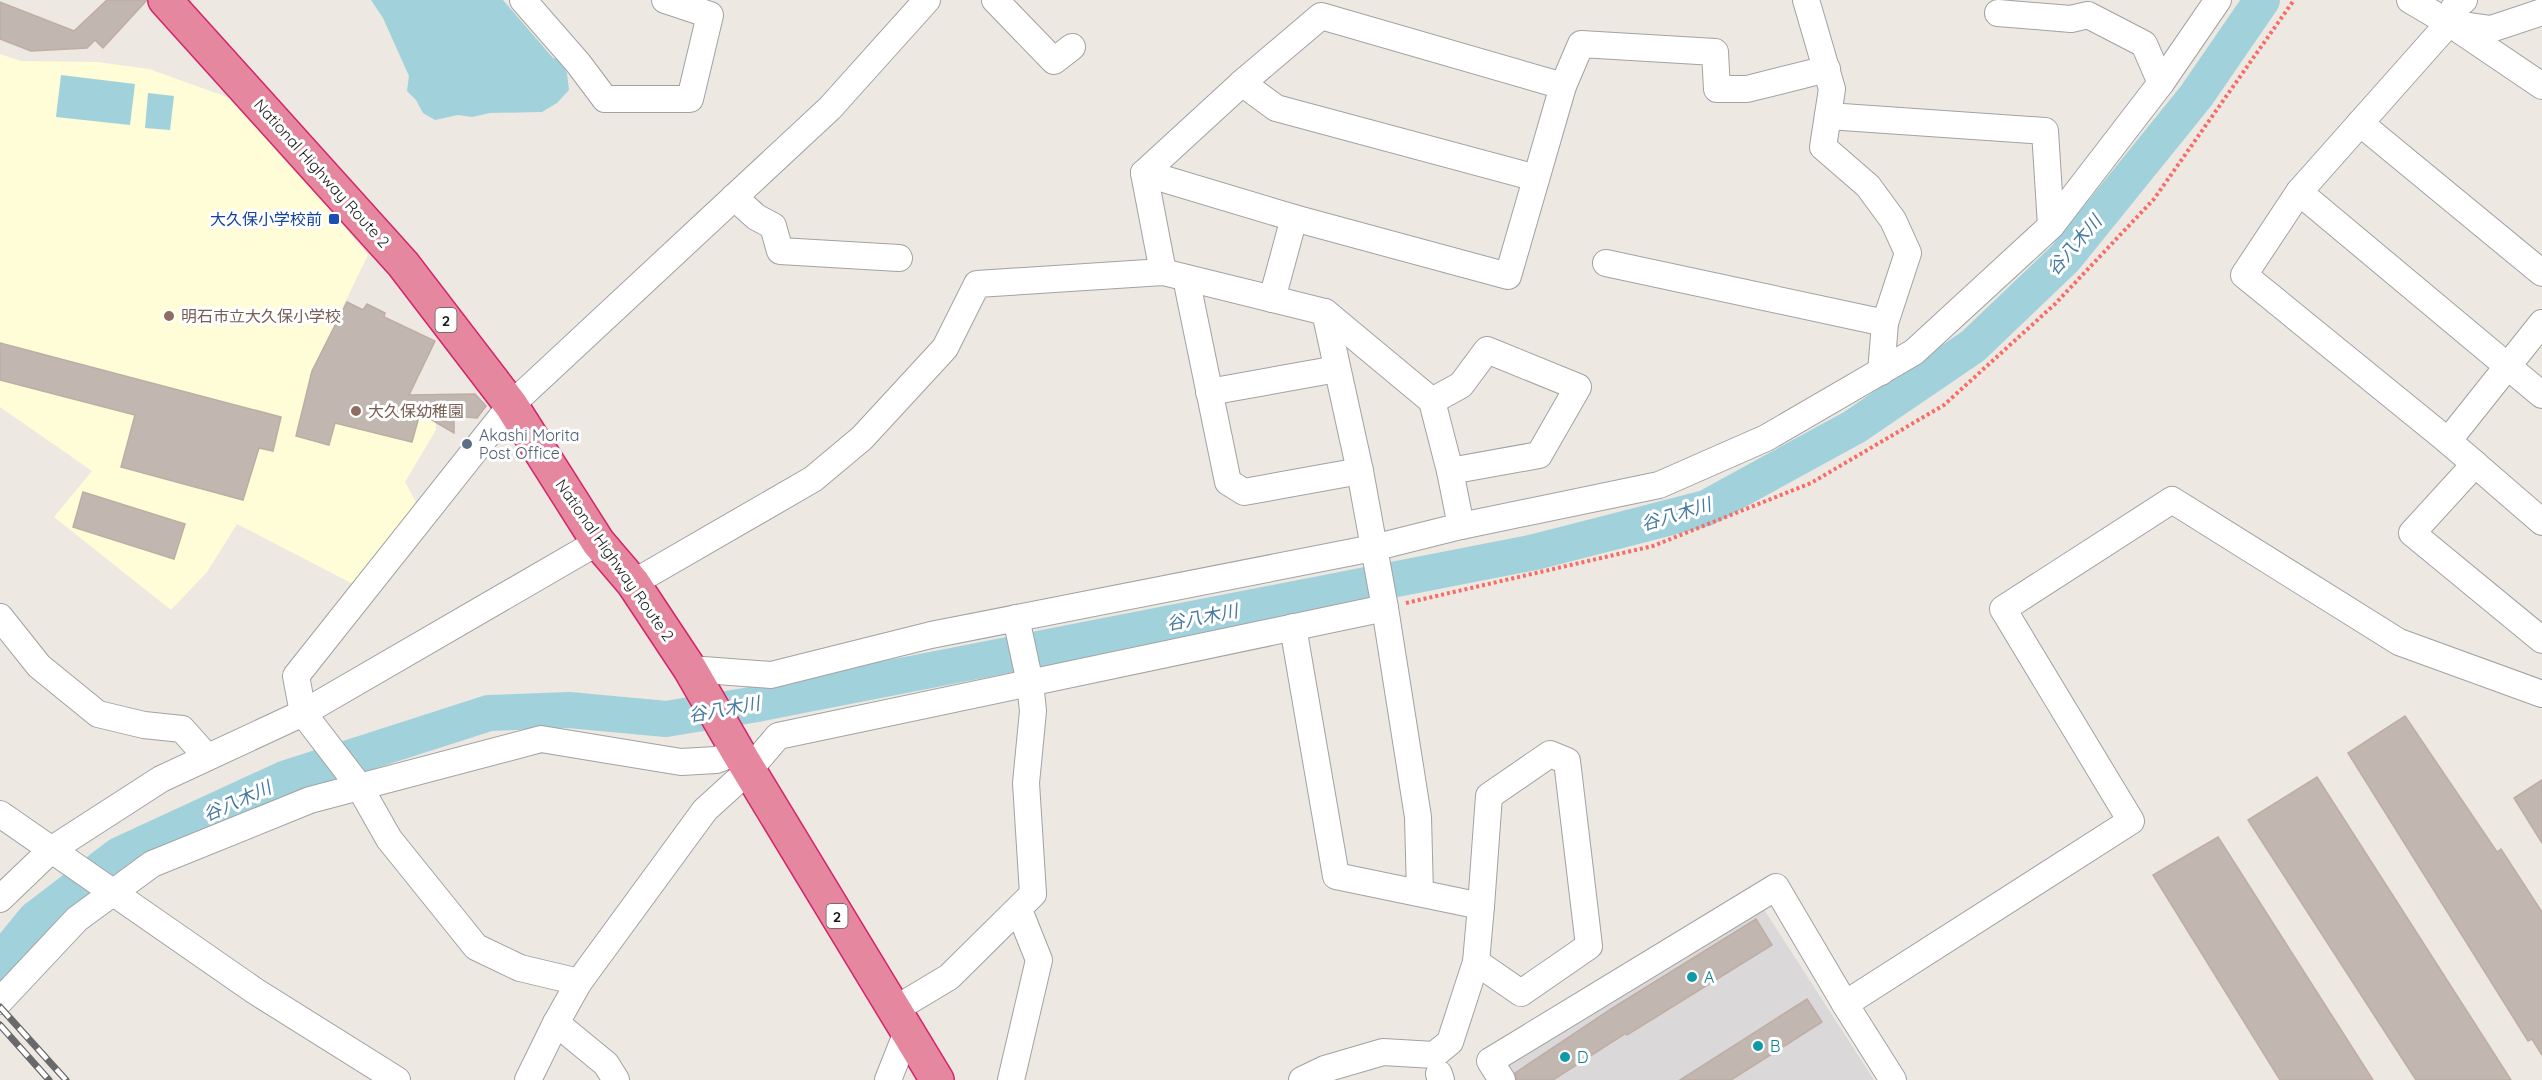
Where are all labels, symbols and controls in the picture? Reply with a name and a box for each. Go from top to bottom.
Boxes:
street label: National Highway Route 2 [250,95,394,252]
place label: 大久保小学校前 [210,209,322,229]
water label: 谷八木川 [2042,209,2108,280]
marker: 大久保小学校前 [327,212,341,226]
place label: 明石市立大久保小学校 [181,306,341,326]
road number: 2 [436,308,456,332]
marker: 明石市立大久保小学校 [162,309,176,323]
place label: 大久保幼稚園 [368,401,464,421]
marker: 大久保幼稚園 [349,404,363,418]
place label: Akashi Morita Post Office [479,425,580,463]
marker: Akashi Morita Post Office [460,437,474,451]
street label: National Highway Route 2 [551,475,679,645]
water label: 谷八木川 [1638,492,1716,536]
water label: 谷八木川 [1164,598,1241,635]
water label: 谷八木川 [687,691,763,727]
water label: 谷八木川 [199,775,276,826]
road number: 2 [826,904,848,928]
place label: A [1704,967,1714,987]
marker: A [1685,970,1699,984]
place label: B [1770,1036,1780,1056]
marker: B [1751,1039,1765,1053]
place label: D [1577,1047,1589,1067]
marker: D [1558,1050,1572,1064]

